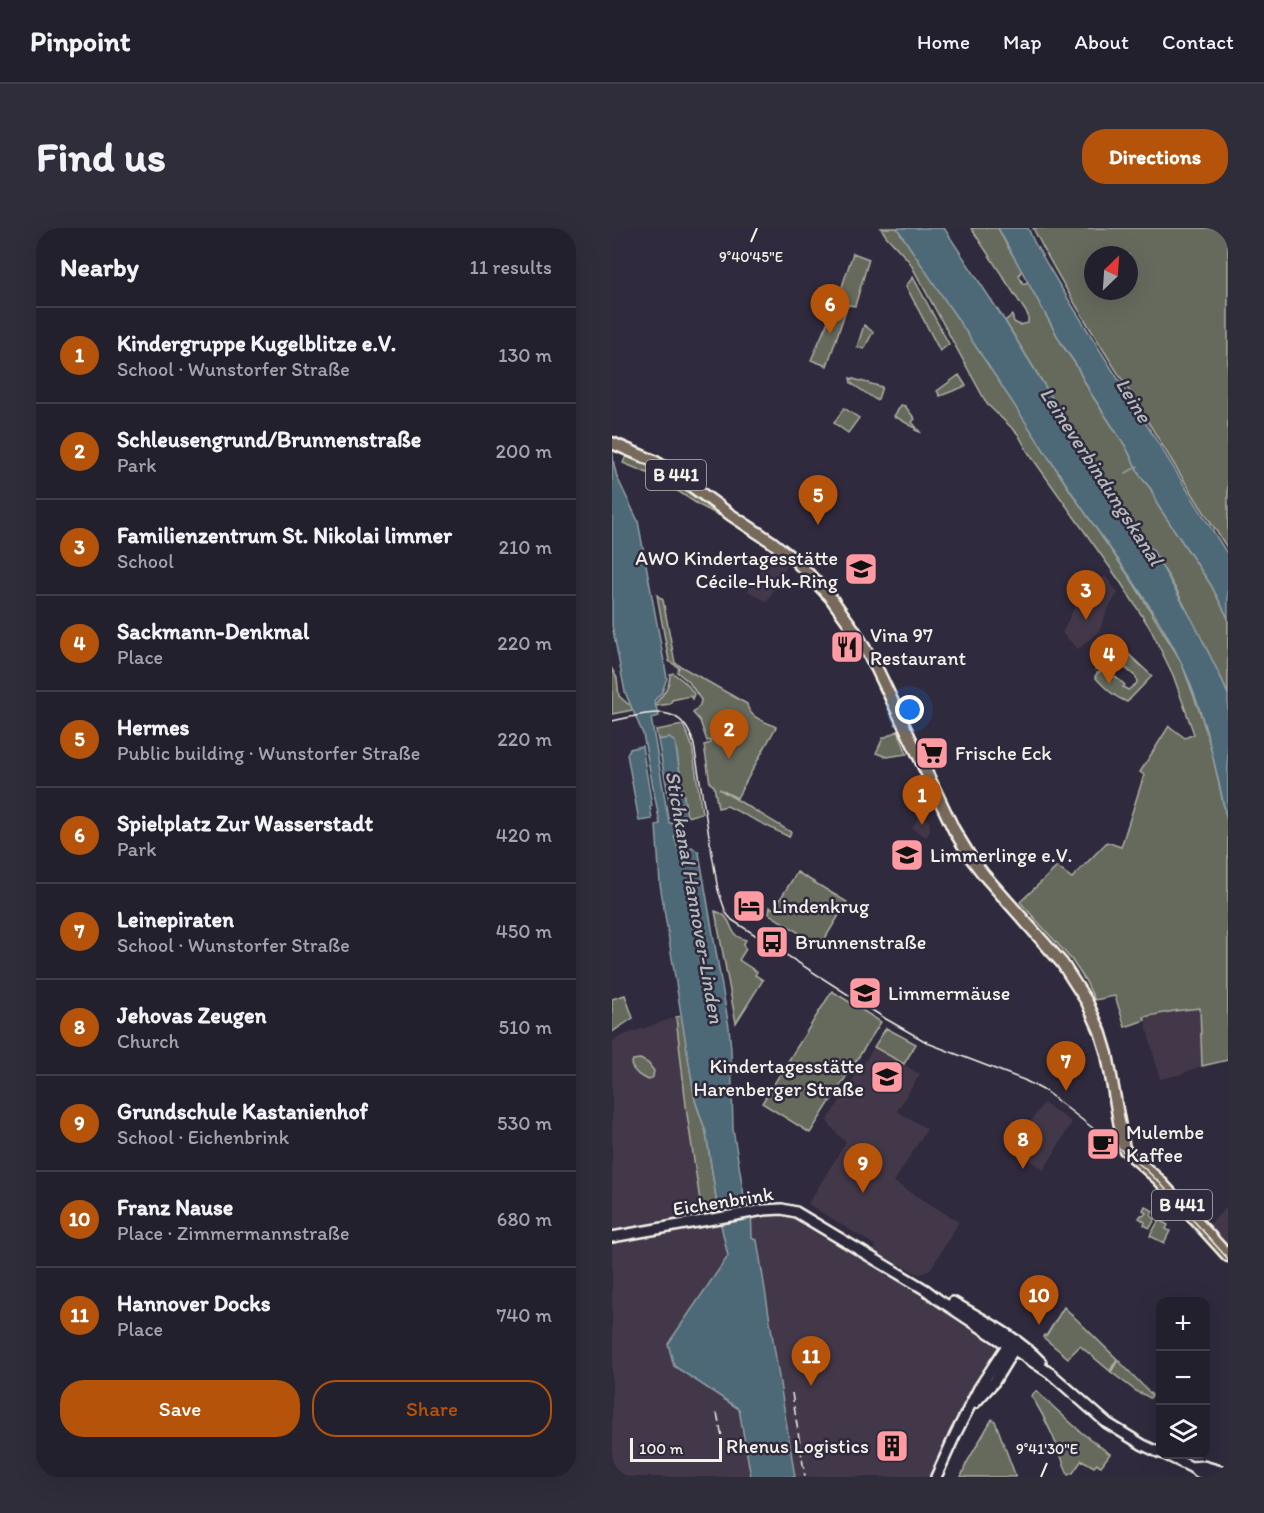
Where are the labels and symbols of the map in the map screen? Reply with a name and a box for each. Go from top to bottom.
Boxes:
north arrow [1084,246,1138,300]
text: 9°40'45"E [719,248,783,266]
pin: 6 [810,285,850,334]
water label: Leine [1111,373,1158,428]
water label: Leineverbindungskanal [1035,382,1170,572]
road number: B 441 [646,460,706,490]
pin: 5 [798,476,838,525]
place label: AWO Kindertagesstätte Cécile-Huk-Ring [635,546,839,593]
school or university icon: AWO Kindertagesstätte Cécile-Huk-Ring [843,551,879,587]
pin: 3 [1066,570,1106,620]
place label: Vina 97 Restaurant [870,623,966,670]
restaurant icon: Vina 97 Restaurant [829,629,865,665]
pin: 4 [1090,634,1128,684]
your location [895,695,924,724]
pin: 2 [710,710,748,759]
supermarket icon: Frische Eck [914,735,950,771]
place label: Frische Eck [955,741,1052,765]
water label: Stichkanal Hannover-Linden [660,769,730,1025]
pin: 1 [902,776,942,825]
school or university icon: Limmerlinge e.V. [889,837,925,873]
place label: Limmerlinge e.V. [930,843,1072,867]
hotel icon: Lindenkrug [731,888,767,924]
place label: Lindenkrug [772,894,870,918]
bus stop icon: Brunnenstraße [754,924,790,960]
place label: Brunnenstraße [795,930,926,954]
school or university icon: Limmermäuse [847,975,883,1011]
place label: Limmermäuse [888,981,1010,1005]
pin: 7 [1046,1042,1086,1091]
place label: Kindertagesstätte Harenberger Straße [693,1054,864,1101]
school or university icon: Kindertagesstätte Harenberger Straße [869,1059,905,1095]
pin: 8 [1004,1120,1042,1169]
place label: Mulembe Kaffee [1126,1120,1204,1167]
cafe icon: Mulembe Kaffee [1085,1126,1121,1162]
pin: 9 [844,1144,882,1193]
street label: Eichenbrink [671,1181,776,1221]
road number: B 441 [1152,1190,1212,1220]
pin: 10 [1020,1276,1058,1325]
pin: 11 [792,1336,830,1386]
building icon: Rhenus Logistics [874,1428,910,1464]
place label: Rhenus Logistics [726,1434,869,1458]
scale bar [630,1435,722,1462]
text: 9°41'30"E [1016,1440,1078,1458]

